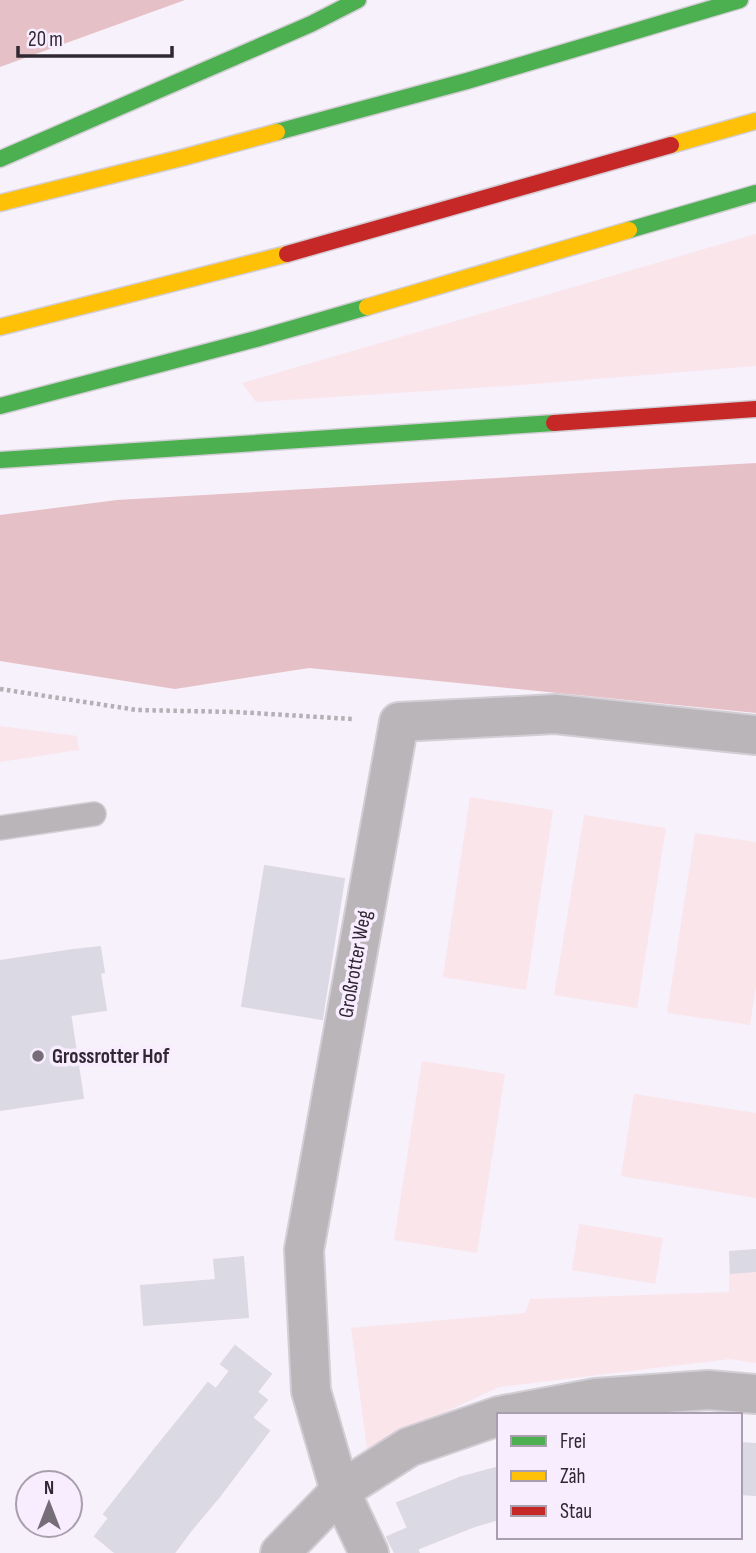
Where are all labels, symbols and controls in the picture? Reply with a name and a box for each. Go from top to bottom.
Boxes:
scale bar [18,14,172,58]
text: 20 m [28,27,63,52]
street label: Großrotter Weg [333,908,377,1020]
place label: Grossrotter Hof [52,1044,170,1069]
marker: Grossrotter Hof [30,1048,46,1064]
legend [497,1413,742,1539]
text: Frei [560,1429,586,1454]
text: Zäh [560,1464,586,1489]
north arrow [14,1469,84,1539]
text: N [44,1477,54,1500]
text: Stau [560,1499,592,1524]

